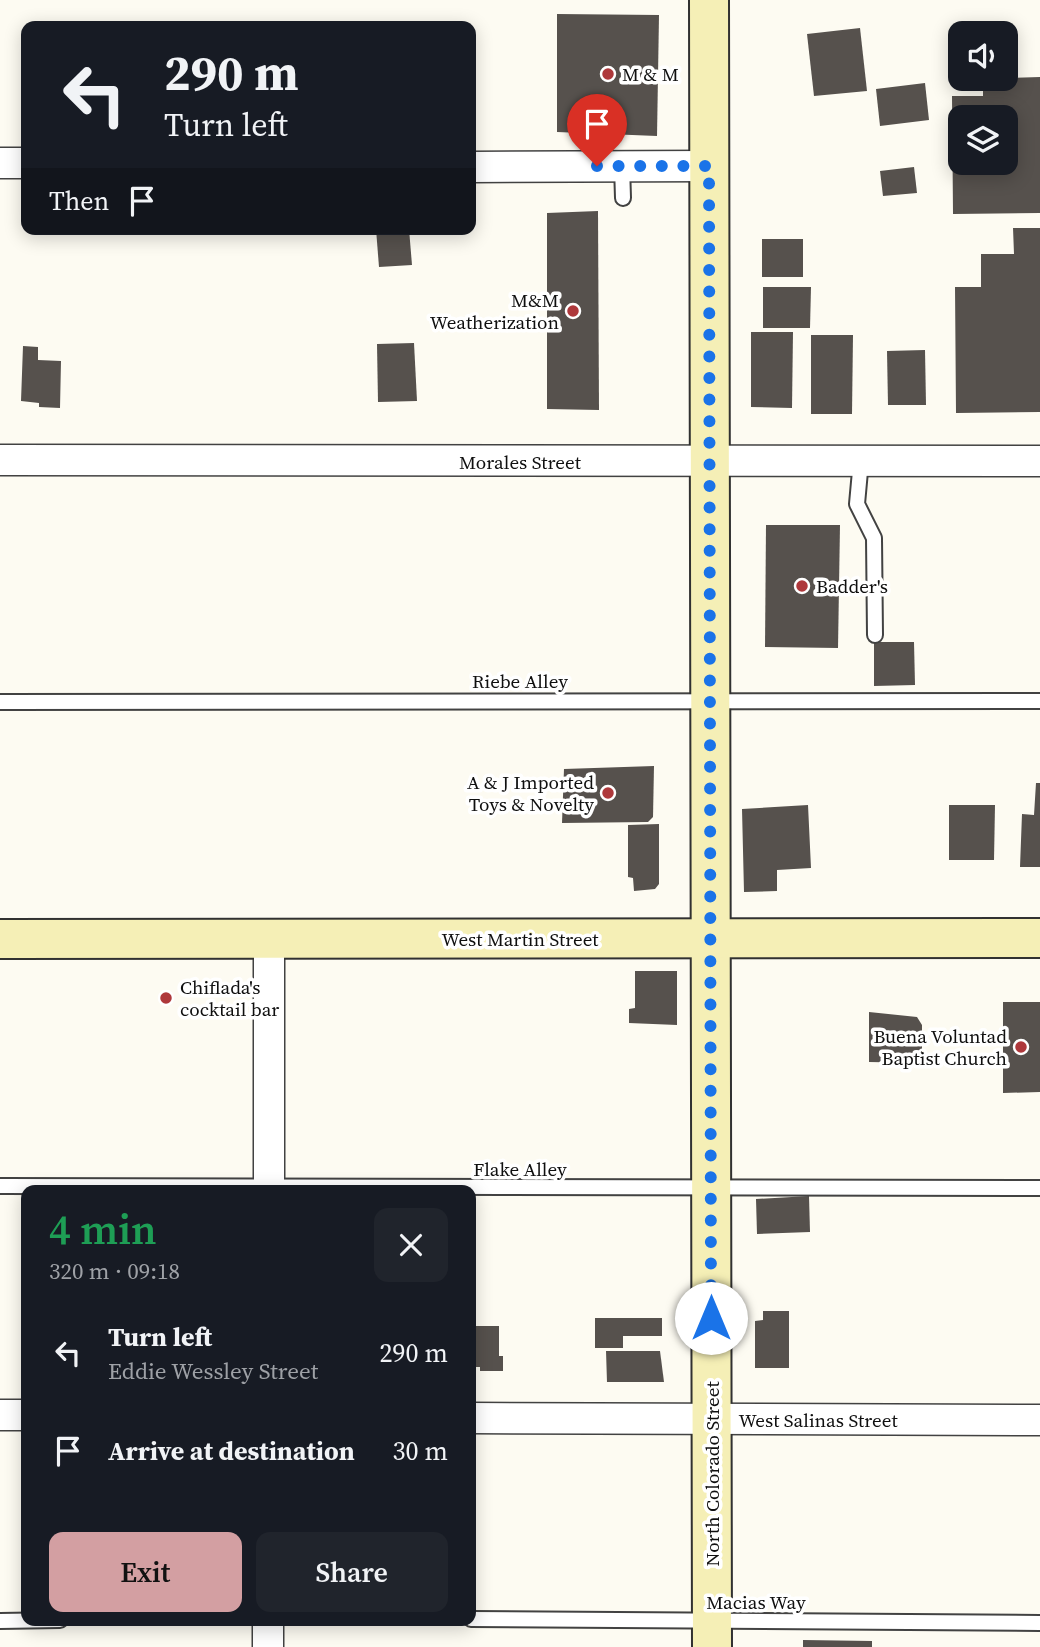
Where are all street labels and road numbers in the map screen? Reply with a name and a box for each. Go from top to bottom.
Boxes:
street label: Morales Street [459,449,582,475]
street label: Riebe Alley [472,668,568,694]
street label: West Martin Street [441,926,599,952]
street label: Flake Alley [473,1156,567,1182]
street label: North Colorado Street [699,1381,725,1567]
street label: West Salinas Street [738,1407,898,1433]
street label: Macias Way [706,1589,806,1615]

